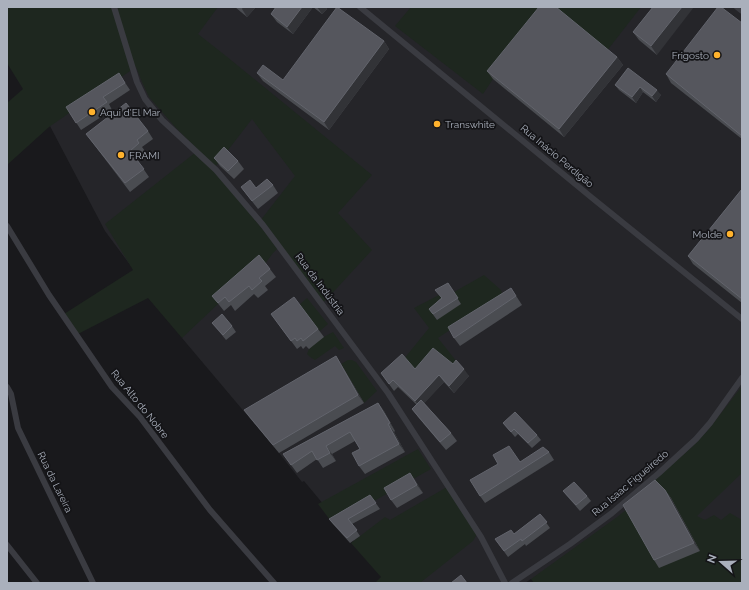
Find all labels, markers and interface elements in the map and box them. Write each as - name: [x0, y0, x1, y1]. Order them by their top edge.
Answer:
- place label: Frigosto: [672, 50, 709, 61]
- marker: Frigosto: [712, 50, 722, 60]
- marker: Aqui d'El Mar: [87, 107, 97, 117]
- place label: Aqui d'El Mar: [100, 107, 161, 118]
- marker: Transwhite: [432, 119, 442, 129]
- place label: Transwhite: [445, 119, 495, 130]
- street label: Rua Inácio Perdigão: [518, 122, 596, 190]
- marker: FRAMI: [116, 150, 126, 160]
- place label: FRAMI: [129, 150, 159, 161]
- place label: Molde: [693, 229, 722, 240]
- marker: Molde: [725, 229, 735, 239]
- street label: Rua da Indústria: [293, 251, 347, 317]
- street label: Rua Alto do Nobre: [109, 367, 171, 441]
- street label: Rua Isaac Figueiredo: [590, 448, 670, 518]
- street label: Rua da Lareira: [36, 450, 74, 514]
- north arrow: [701, 542, 741, 582]
- text: N: [705, 553, 720, 565]

